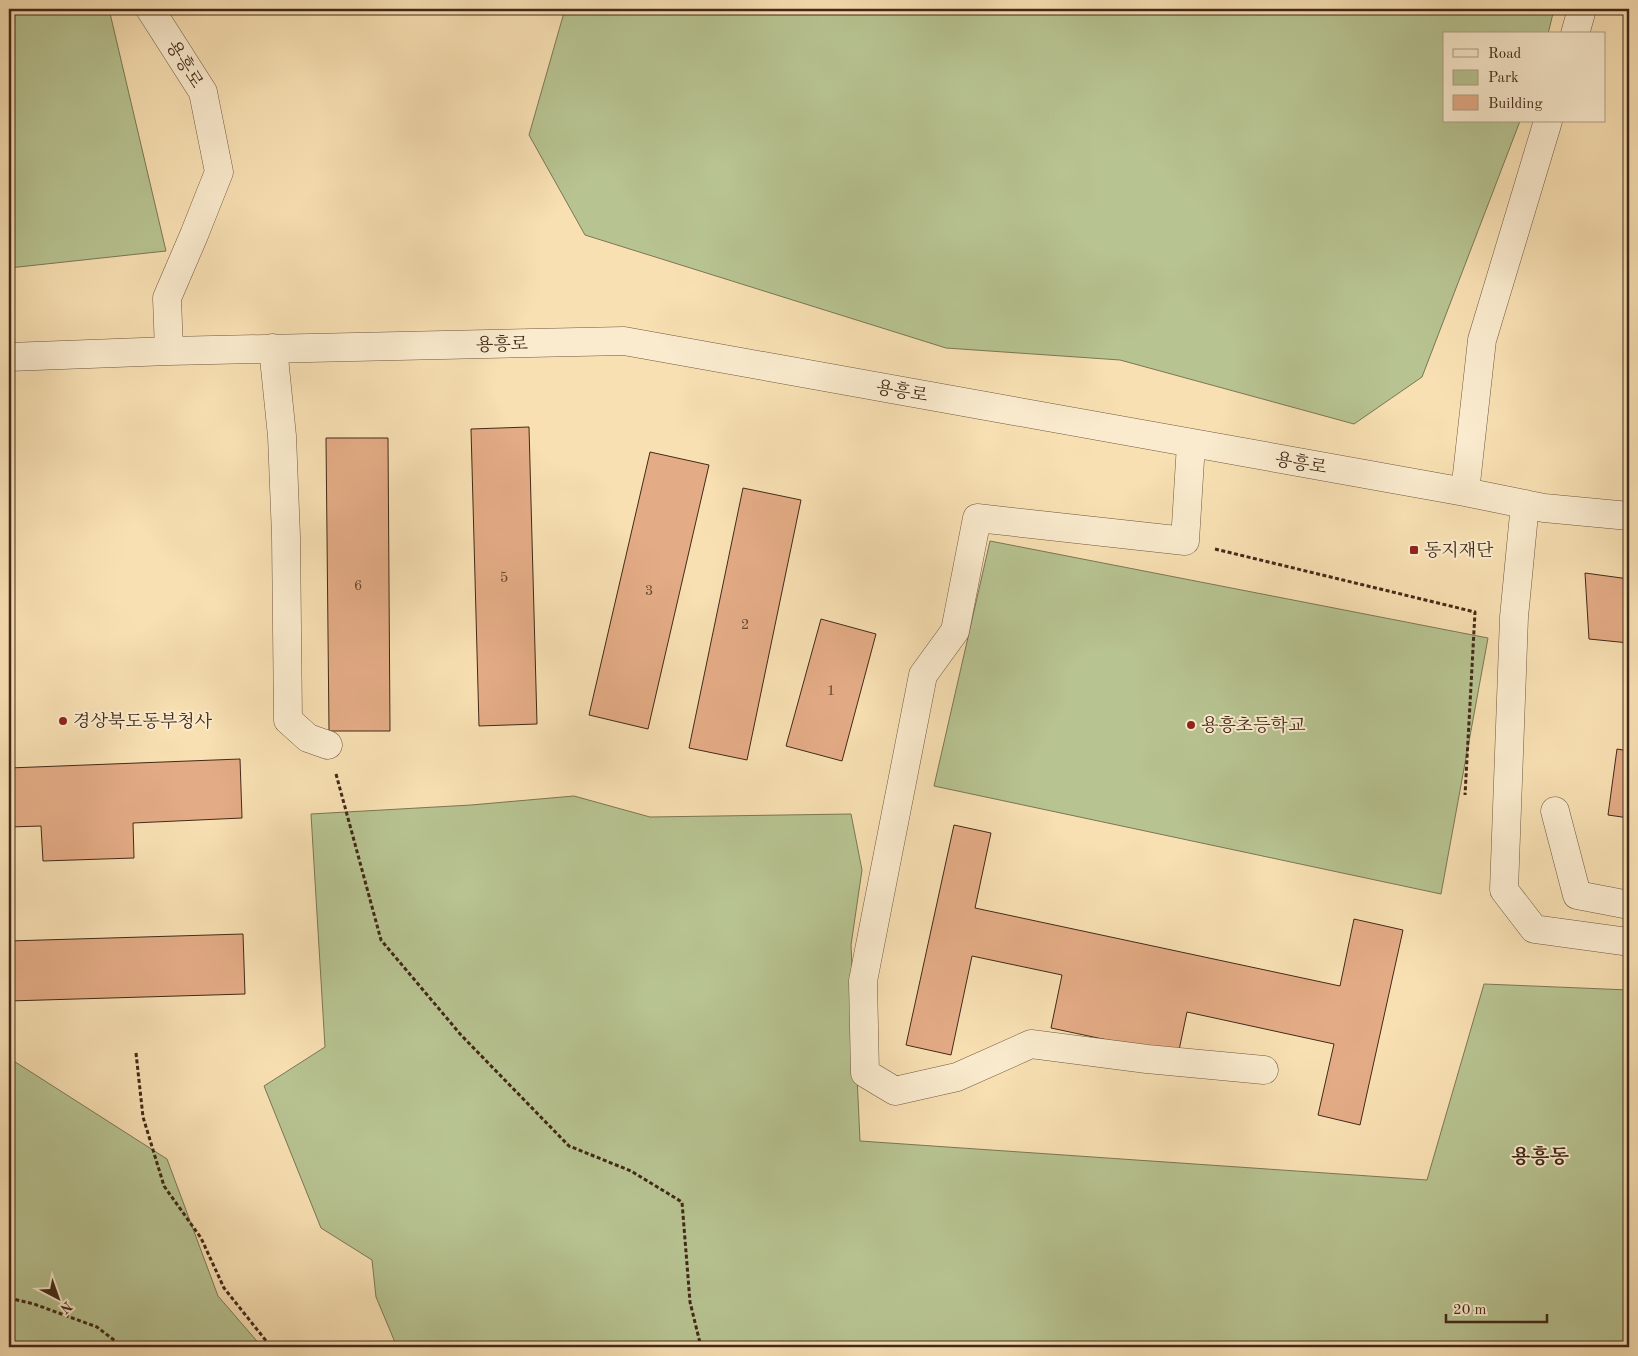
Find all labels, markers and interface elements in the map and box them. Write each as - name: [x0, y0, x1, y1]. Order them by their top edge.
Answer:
- legend: [1443, 32, 1606, 122]
- street label: 용흥로: [163, 37, 207, 91]
- text: Road: [1488, 47, 1522, 62]
- text: Park: [1488, 71, 1519, 86]
- text: Building: [1488, 97, 1543, 112]
- street label: 용흥로: [476, 334, 528, 354]
- street label: 용흥로: [875, 377, 929, 405]
- street label: 용흥로: [1274, 449, 1328, 477]
- place label: 동지재단: [1424, 541, 1494, 560]
- marker: 동지재단: [1408, 544, 1420, 556]
- house number: 5: [500, 571, 508, 586]
- house number: 6: [354, 579, 362, 594]
- house number: 3: [645, 584, 653, 599]
- house number: 2: [741, 618, 749, 633]
- house number: 1: [827, 684, 835, 699]
- place label: 경상북도동부청사: [73, 711, 213, 731]
- marker: 경상북도동부청사: [57, 715, 69, 727]
- place label: 용흥초등학교: [1201, 715, 1306, 735]
- marker: 용흥초등학교: [1185, 719, 1197, 731]
- district label: 용흥동: [1511, 1145, 1570, 1168]
- north arrow: [32, 1274, 82, 1324]
- scale bar: [1446, 1291, 1547, 1323]
- text: N: [57, 1298, 75, 1316]
- text: 20 m: [1453, 1303, 1487, 1318]

